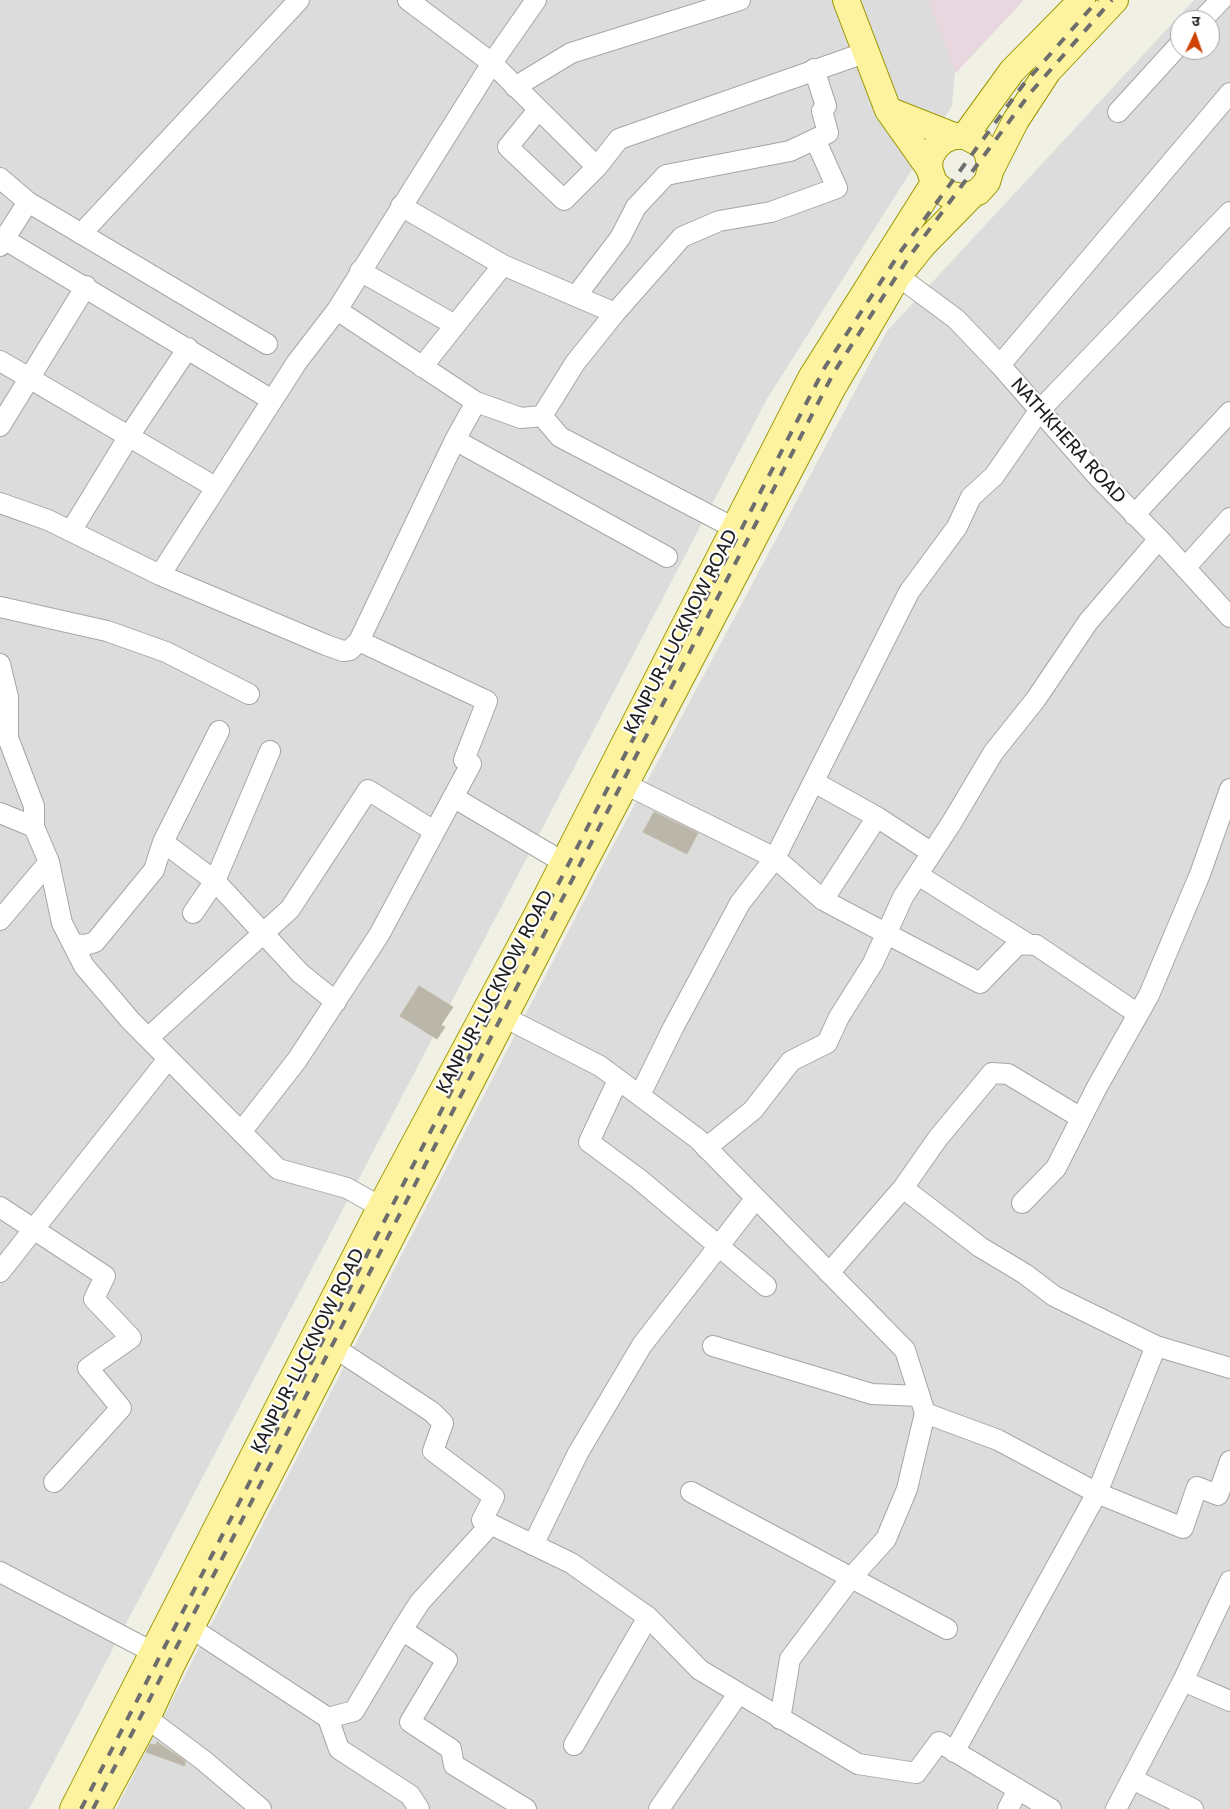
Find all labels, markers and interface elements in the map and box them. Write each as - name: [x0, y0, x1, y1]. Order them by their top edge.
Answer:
- north arrow: [1170, 10, 1220, 60]
- text: उ: [1191, 12, 1200, 30]
- street label: NATHKHERA ROAD: [1006, 374, 1130, 508]
- street label: KANPUR-LUCKNOW ROAD: [619, 526, 743, 738]
- street label: KANPUR-LUCKNOW ROAD: [432, 886, 558, 1098]
- street label: KANPUR-LUCKNOW ROAD: [246, 1245, 370, 1457]

